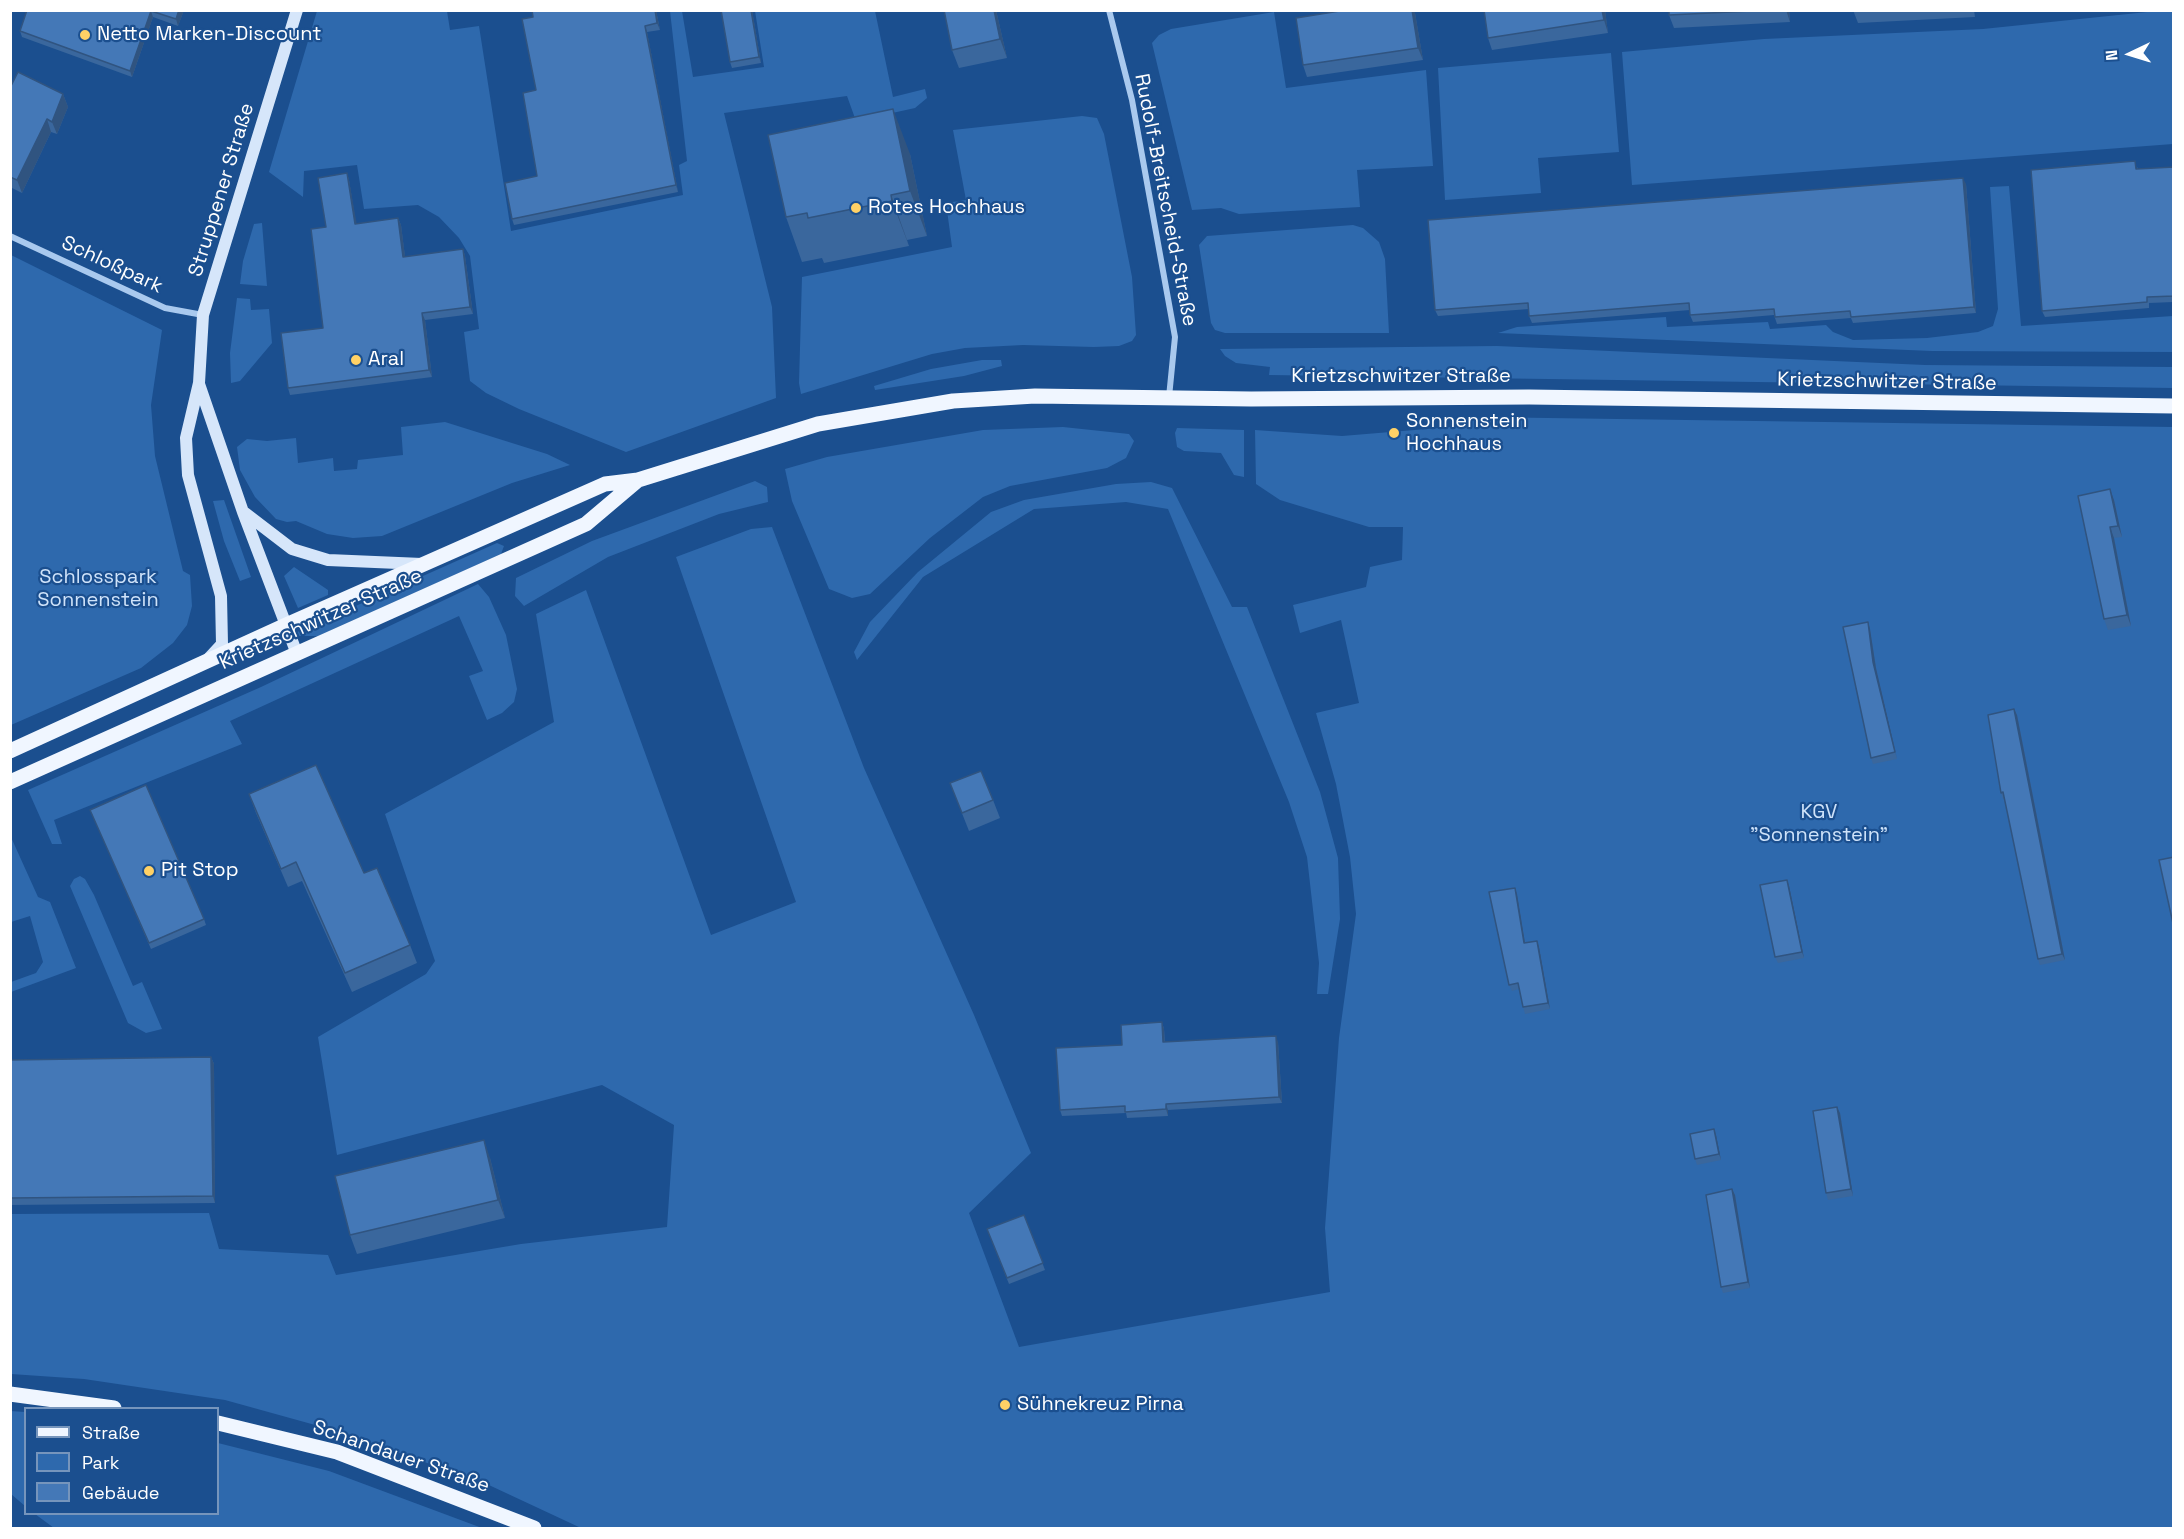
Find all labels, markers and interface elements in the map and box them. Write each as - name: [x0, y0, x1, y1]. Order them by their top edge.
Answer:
- place label: Netto Marken-Discount: [97, 23, 321, 47]
- north arrow: [2100, 24, 2160, 84]
- marker: Netto Marken-Discount: [78, 28, 92, 42]
- text: N: [2101, 49, 2122, 61]
- street label: Rudolf-Breitscheid-Straße: [1129, 72, 1201, 328]
- street label: Struppener Straße: [184, 100, 260, 280]
- place label: Rotes Hochhaus: [868, 196, 1025, 220]
- marker: Rotes Hochhaus: [849, 201, 863, 215]
- street label: Schloßpark: [58, 231, 166, 299]
- place label: Aral: [368, 348, 404, 372]
- marker: Aral: [349, 353, 363, 367]
- street label: Krietzschwitzer Straße: [1291, 365, 1511, 389]
- street label: Krietzschwitzer Straße: [1777, 368, 1997, 396]
- place label: Sonnenstein Hochhaus: [1406, 410, 1527, 457]
- marker: Sonnenstein Hochhaus: [1387, 426, 1401, 440]
- street label: Krietzschwitzer Straße: [216, 564, 426, 676]
- park label: Schlosspark Sonnenstein: [37, 566, 159, 613]
- park label: KGV "Sonnenstein": [1750, 801, 1888, 848]
- place label: Pit Stop: [161, 859, 239, 883]
- marker: Pit Stop: [142, 864, 156, 878]
- place label: Sühnekreuz Pirna: [1017, 1393, 1184, 1417]
- marker: Sühnekreuz Pirna: [998, 1398, 1012, 1412]
- legend: [24, 1407, 219, 1515]
- street label: Schandauer Straße: [309, 1415, 493, 1499]
- text: Straße: [82, 1421, 140, 1444]
- text: Park: [82, 1451, 119, 1474]
- text: Gebäude: [82, 1481, 160, 1504]

